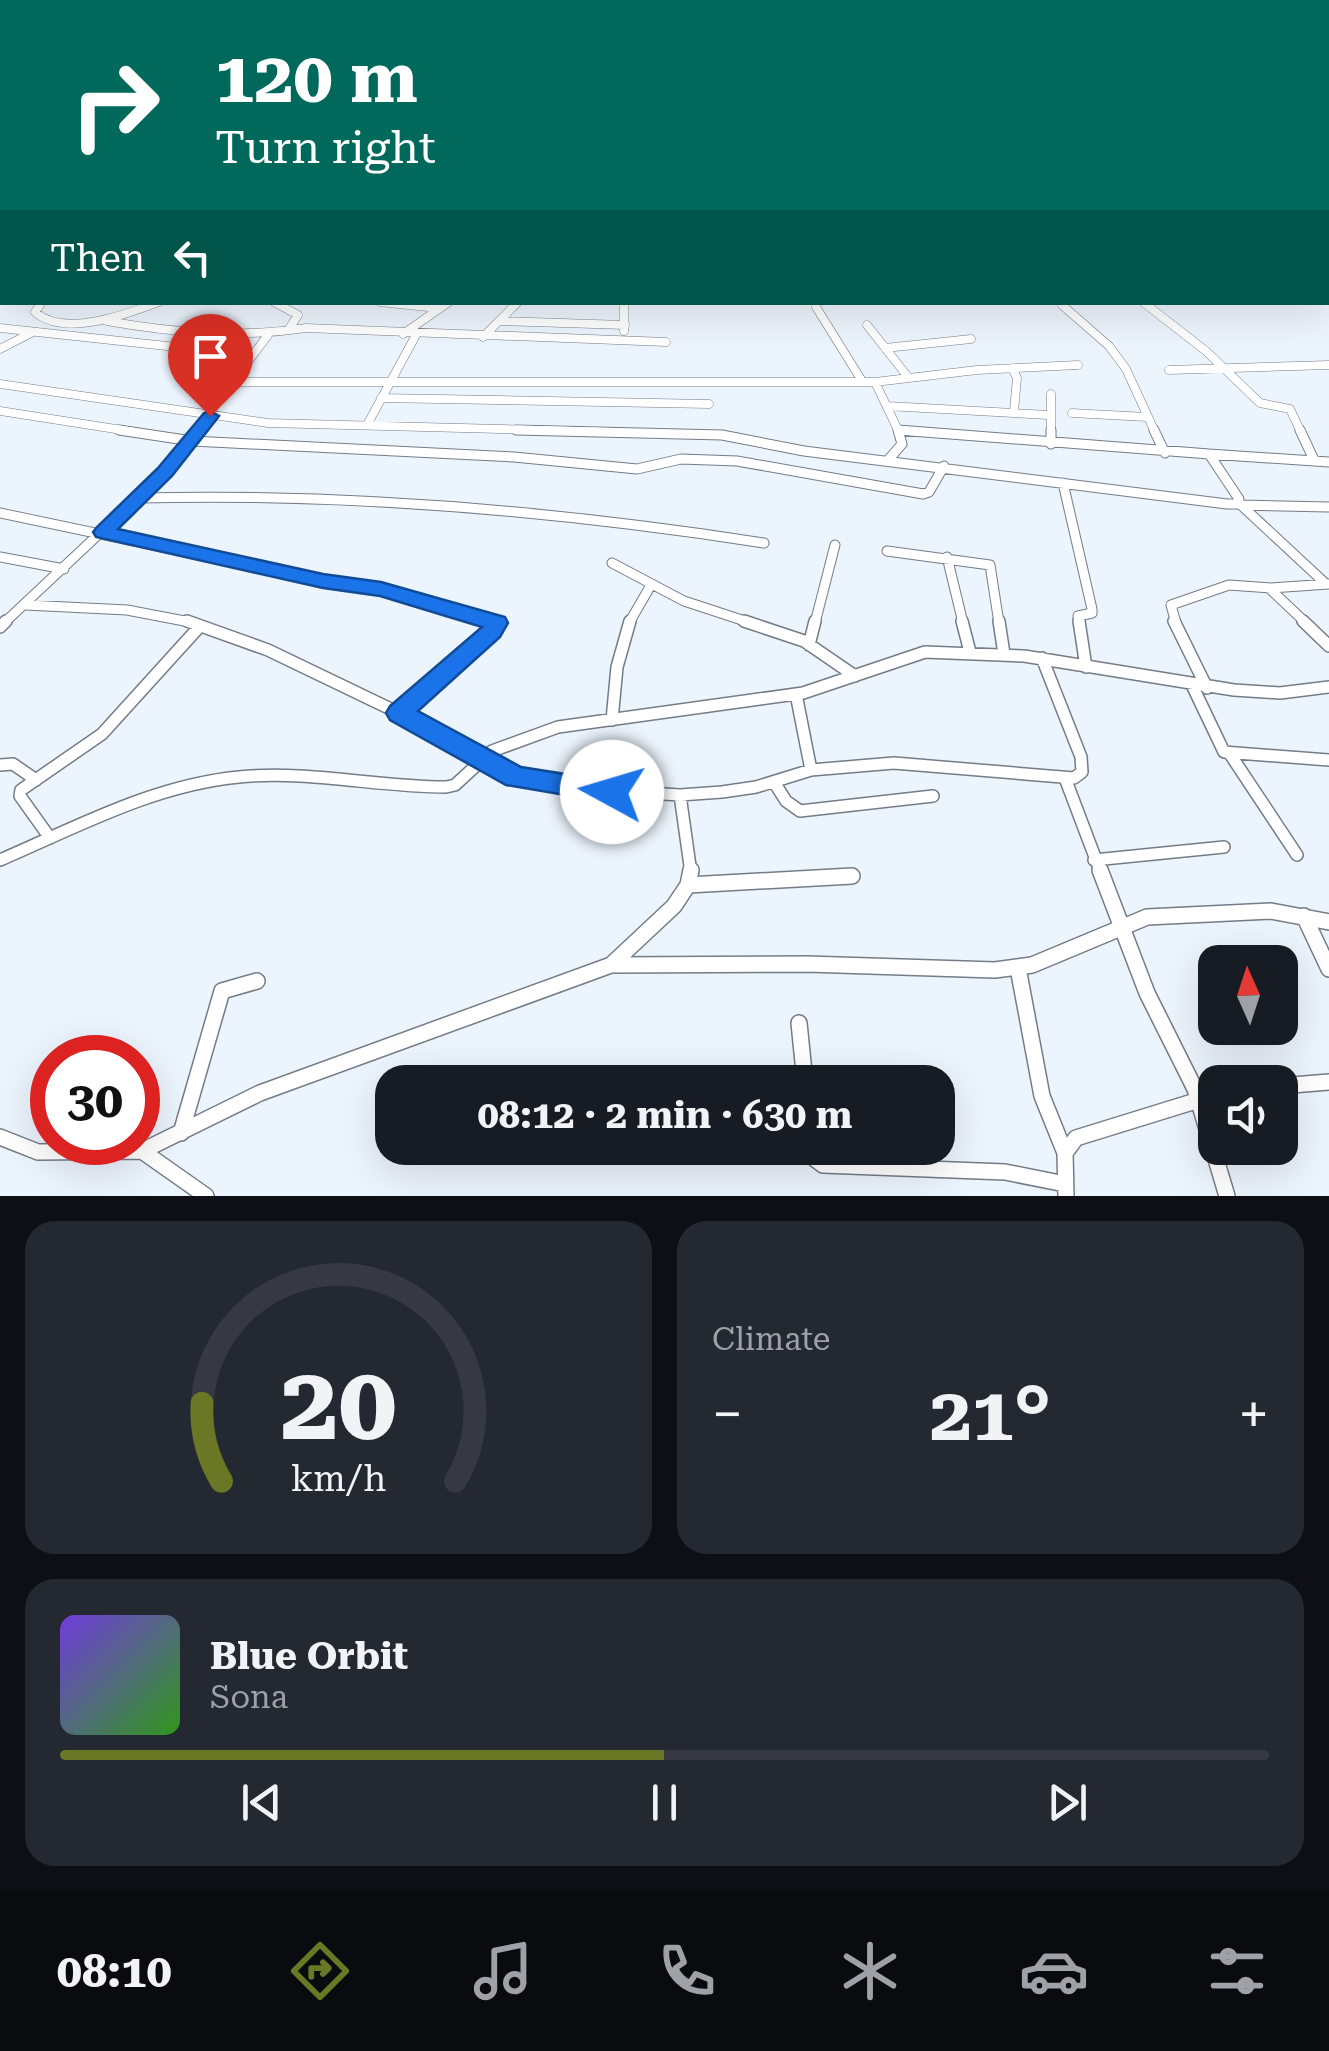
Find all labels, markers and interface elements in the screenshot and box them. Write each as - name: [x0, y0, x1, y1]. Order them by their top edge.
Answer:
- text: 120 m: [215, 37, 418, 119]
- icon: right: [50, 40, 180, 170]
- text: Turn right: [215, 121, 436, 174]
- icon: left: [165, 230, 220, 285]
- text: Then: [50, 236, 145, 280]
- pin: [168, 314, 253, 417]
- icon: arrive: [183, 329, 238, 384]
- position arrow: [560, 740, 664, 844]
- north arrow: [1198, 945, 1298, 1045]
- map controls: [1198, 945, 1298, 1165]
- speed limit sign: 30: [30, 1035, 160, 1165]
- button: sound: [1198, 1065, 1298, 1165]
- text: 08:12 · 2 min · 630 m: [478, 1093, 852, 1137]
- text: Climate: [712, 1320, 830, 1358]
- text: 20: [280, 1343, 397, 1464]
- text: 21°: [930, 1370, 1051, 1458]
- text: −: [712, 1382, 743, 1446]
- text: +: [1238, 1382, 1269, 1446]
- text: km/h: [291, 1458, 386, 1500]
- text: Blue Orbit: [210, 1634, 408, 1678]
- text: Sona: [210, 1678, 288, 1716]
- icon: previous: [234, 1775, 289, 1830]
- icon: pause: [637, 1775, 692, 1830]
- icon: next: [1040, 1775, 1095, 1830]
- icon: directions: [285, 1936, 355, 2006]
- icon: music: [468, 1936, 538, 2006]
- icon: phone: [652, 1936, 722, 2006]
- icon: climate: [835, 1936, 905, 2006]
- icon: car: [1019, 1936, 1089, 2006]
- icon: filters: [1202, 1936, 1272, 2006]
- text: 08:10: [57, 1945, 172, 1998]

